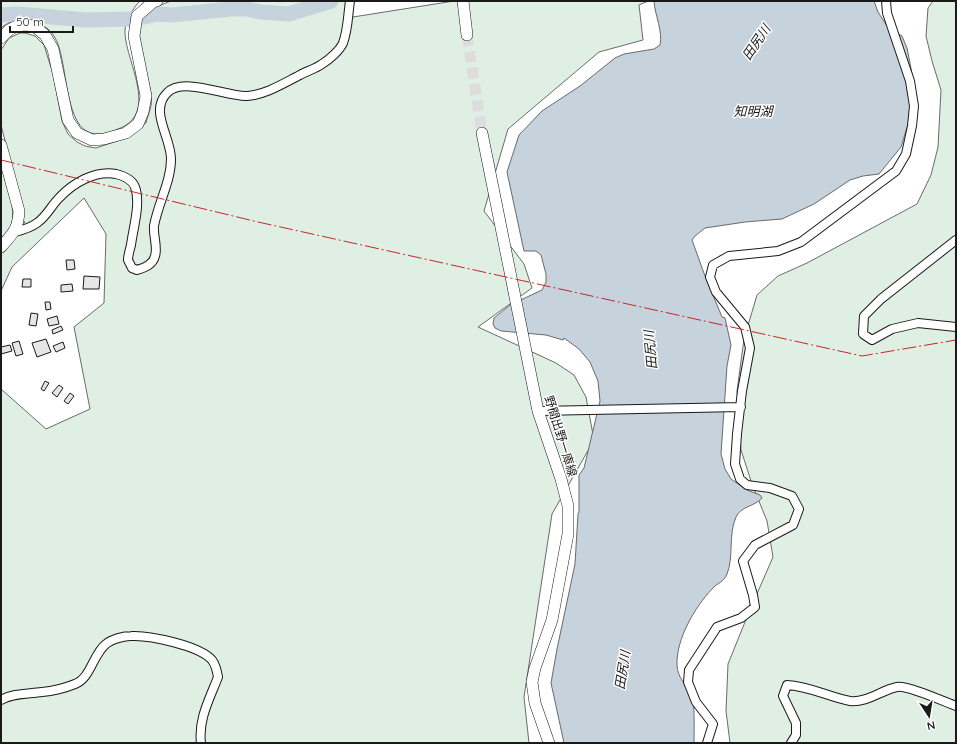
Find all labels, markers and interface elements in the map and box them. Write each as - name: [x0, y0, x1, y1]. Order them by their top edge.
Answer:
- scale bar: [10, 8, 73, 34]
- text: 50 m: [16, 14, 44, 29]
- water label: 田尻川: [738, 20, 775, 63]
- water label: 知明湖: [733, 103, 774, 119]
- water label: 田尻川: [640, 328, 660, 370]
- street label: 野間出野一庫線: [542, 394, 580, 478]
- water label: 田尻川: [611, 648, 633, 691]
- north arrow: [909, 696, 949, 736]
- text: N: [926, 718, 936, 733]

